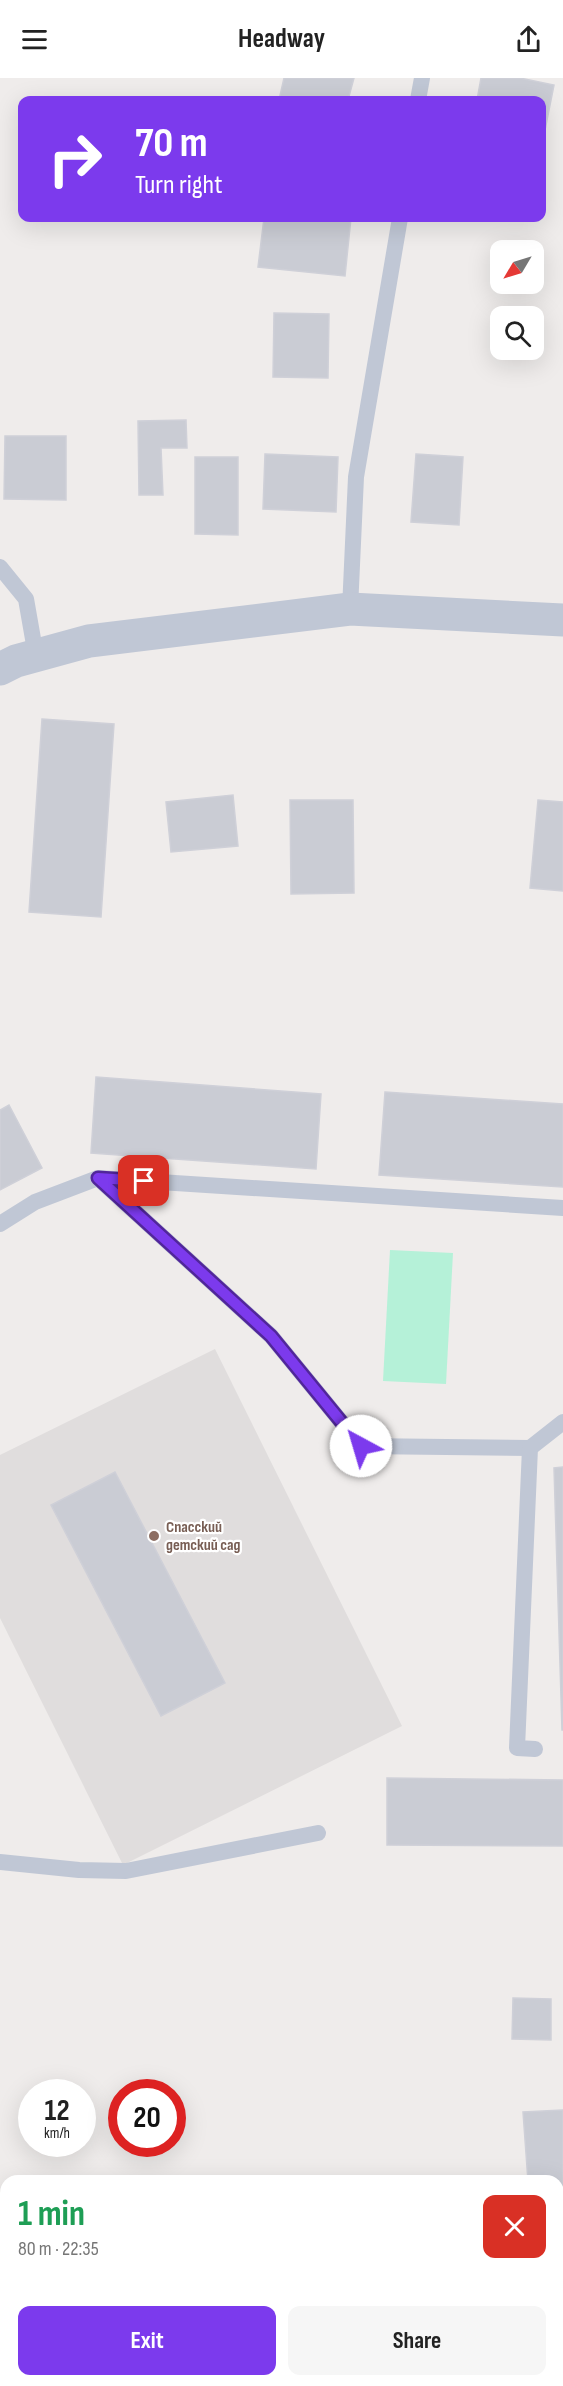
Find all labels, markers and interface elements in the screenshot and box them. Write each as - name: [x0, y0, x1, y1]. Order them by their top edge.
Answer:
- icon: menu: [18, 23, 51, 56]
- text: Headway: [238, 23, 325, 55]
- icon: share: [512, 23, 545, 56]
- text: 70 m: [135, 118, 208, 169]
- icon: right: [36, 120, 114, 198]
- text: Turn right: [135, 169, 222, 201]
- north arrow: [490, 240, 544, 294]
- map controls: [490, 240, 544, 360]
- button: search: [490, 306, 544, 360]
- pin: [118, 1155, 169, 1206]
- icon: arrive: [127, 1164, 160, 1197]
- position arrow: [329, 1414, 393, 1478]
- place label: Спасский детский сад: [166, 1518, 240, 1555]
- marker: Спасский детский сад: [147, 1529, 161, 1543]
- speed limit sign: 20: [108, 2079, 186, 2157]
- text: 12: [44, 2093, 70, 2129]
- text: km/h: [44, 2124, 70, 2143]
- text: 1 min: [18, 2193, 85, 2236]
- button: close: [483, 2195, 546, 2258]
- text: 80 m · 22:35: [18, 2237, 99, 2261]
- button: Exit: [18, 2306, 276, 2375]
- button: Share: [288, 2306, 546, 2375]

